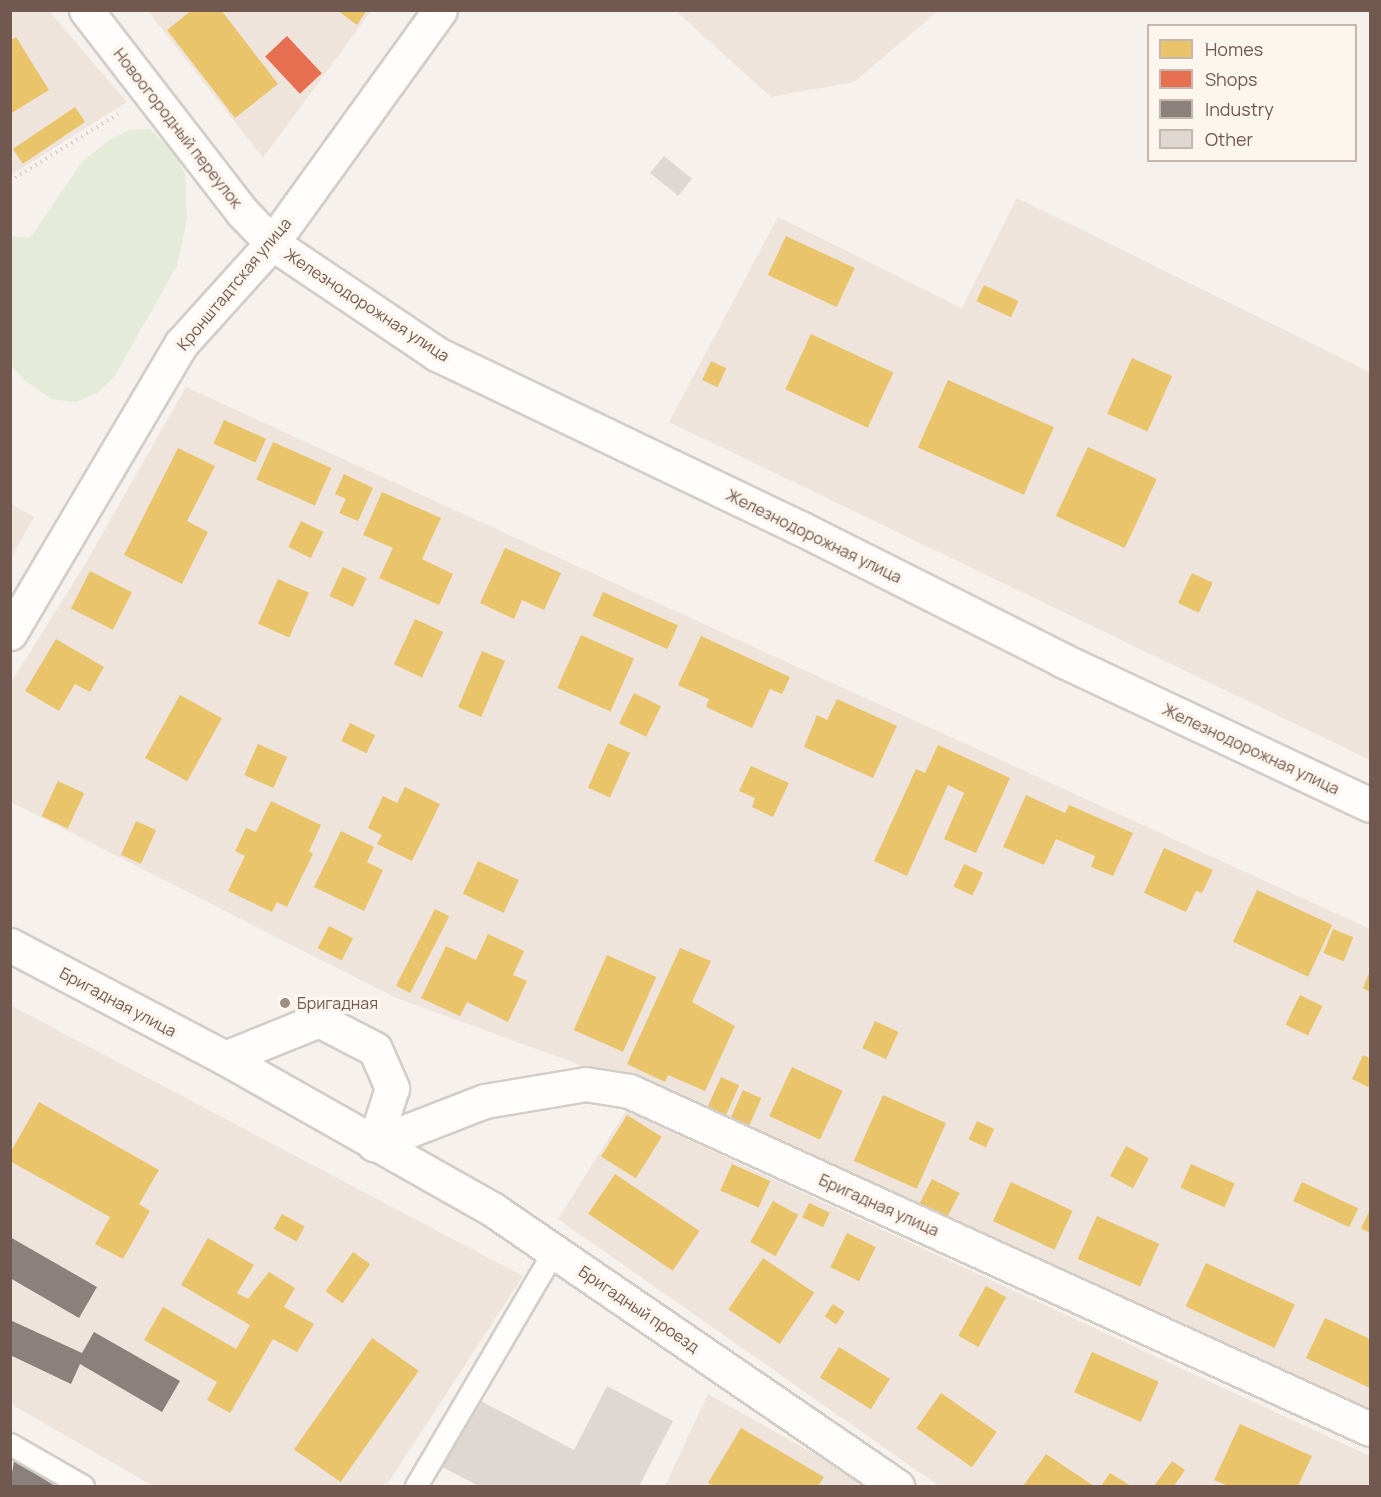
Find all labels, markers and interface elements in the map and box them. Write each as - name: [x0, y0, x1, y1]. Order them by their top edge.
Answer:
- legend: [1147, 24, 1357, 162]
- text: Homes: [1205, 37, 1263, 61]
- street label: Новоогородный переулок: [110, 44, 246, 212]
- text: Shops: [1205, 67, 1257, 91]
- text: Industry: [1205, 97, 1274, 121]
- text: Other: [1205, 127, 1253, 151]
- street label: Кронштадтская улица: [173, 214, 295, 354]
- street label: Железнодорожная улица: [281, 244, 453, 366]
- street label: Железнодорожная улица: [723, 485, 905, 587]
- street label: Железнодорожная улица: [1160, 700, 1342, 798]
- street label: Бригадная улица: [56, 963, 180, 1041]
- place label: Бригадная: [297, 993, 378, 1013]
- marker: Бригадная: [278, 996, 292, 1010]
- street label: Бригадная улица: [816, 1170, 942, 1240]
- street label: Бригадный проезд: [575, 1262, 703, 1356]

